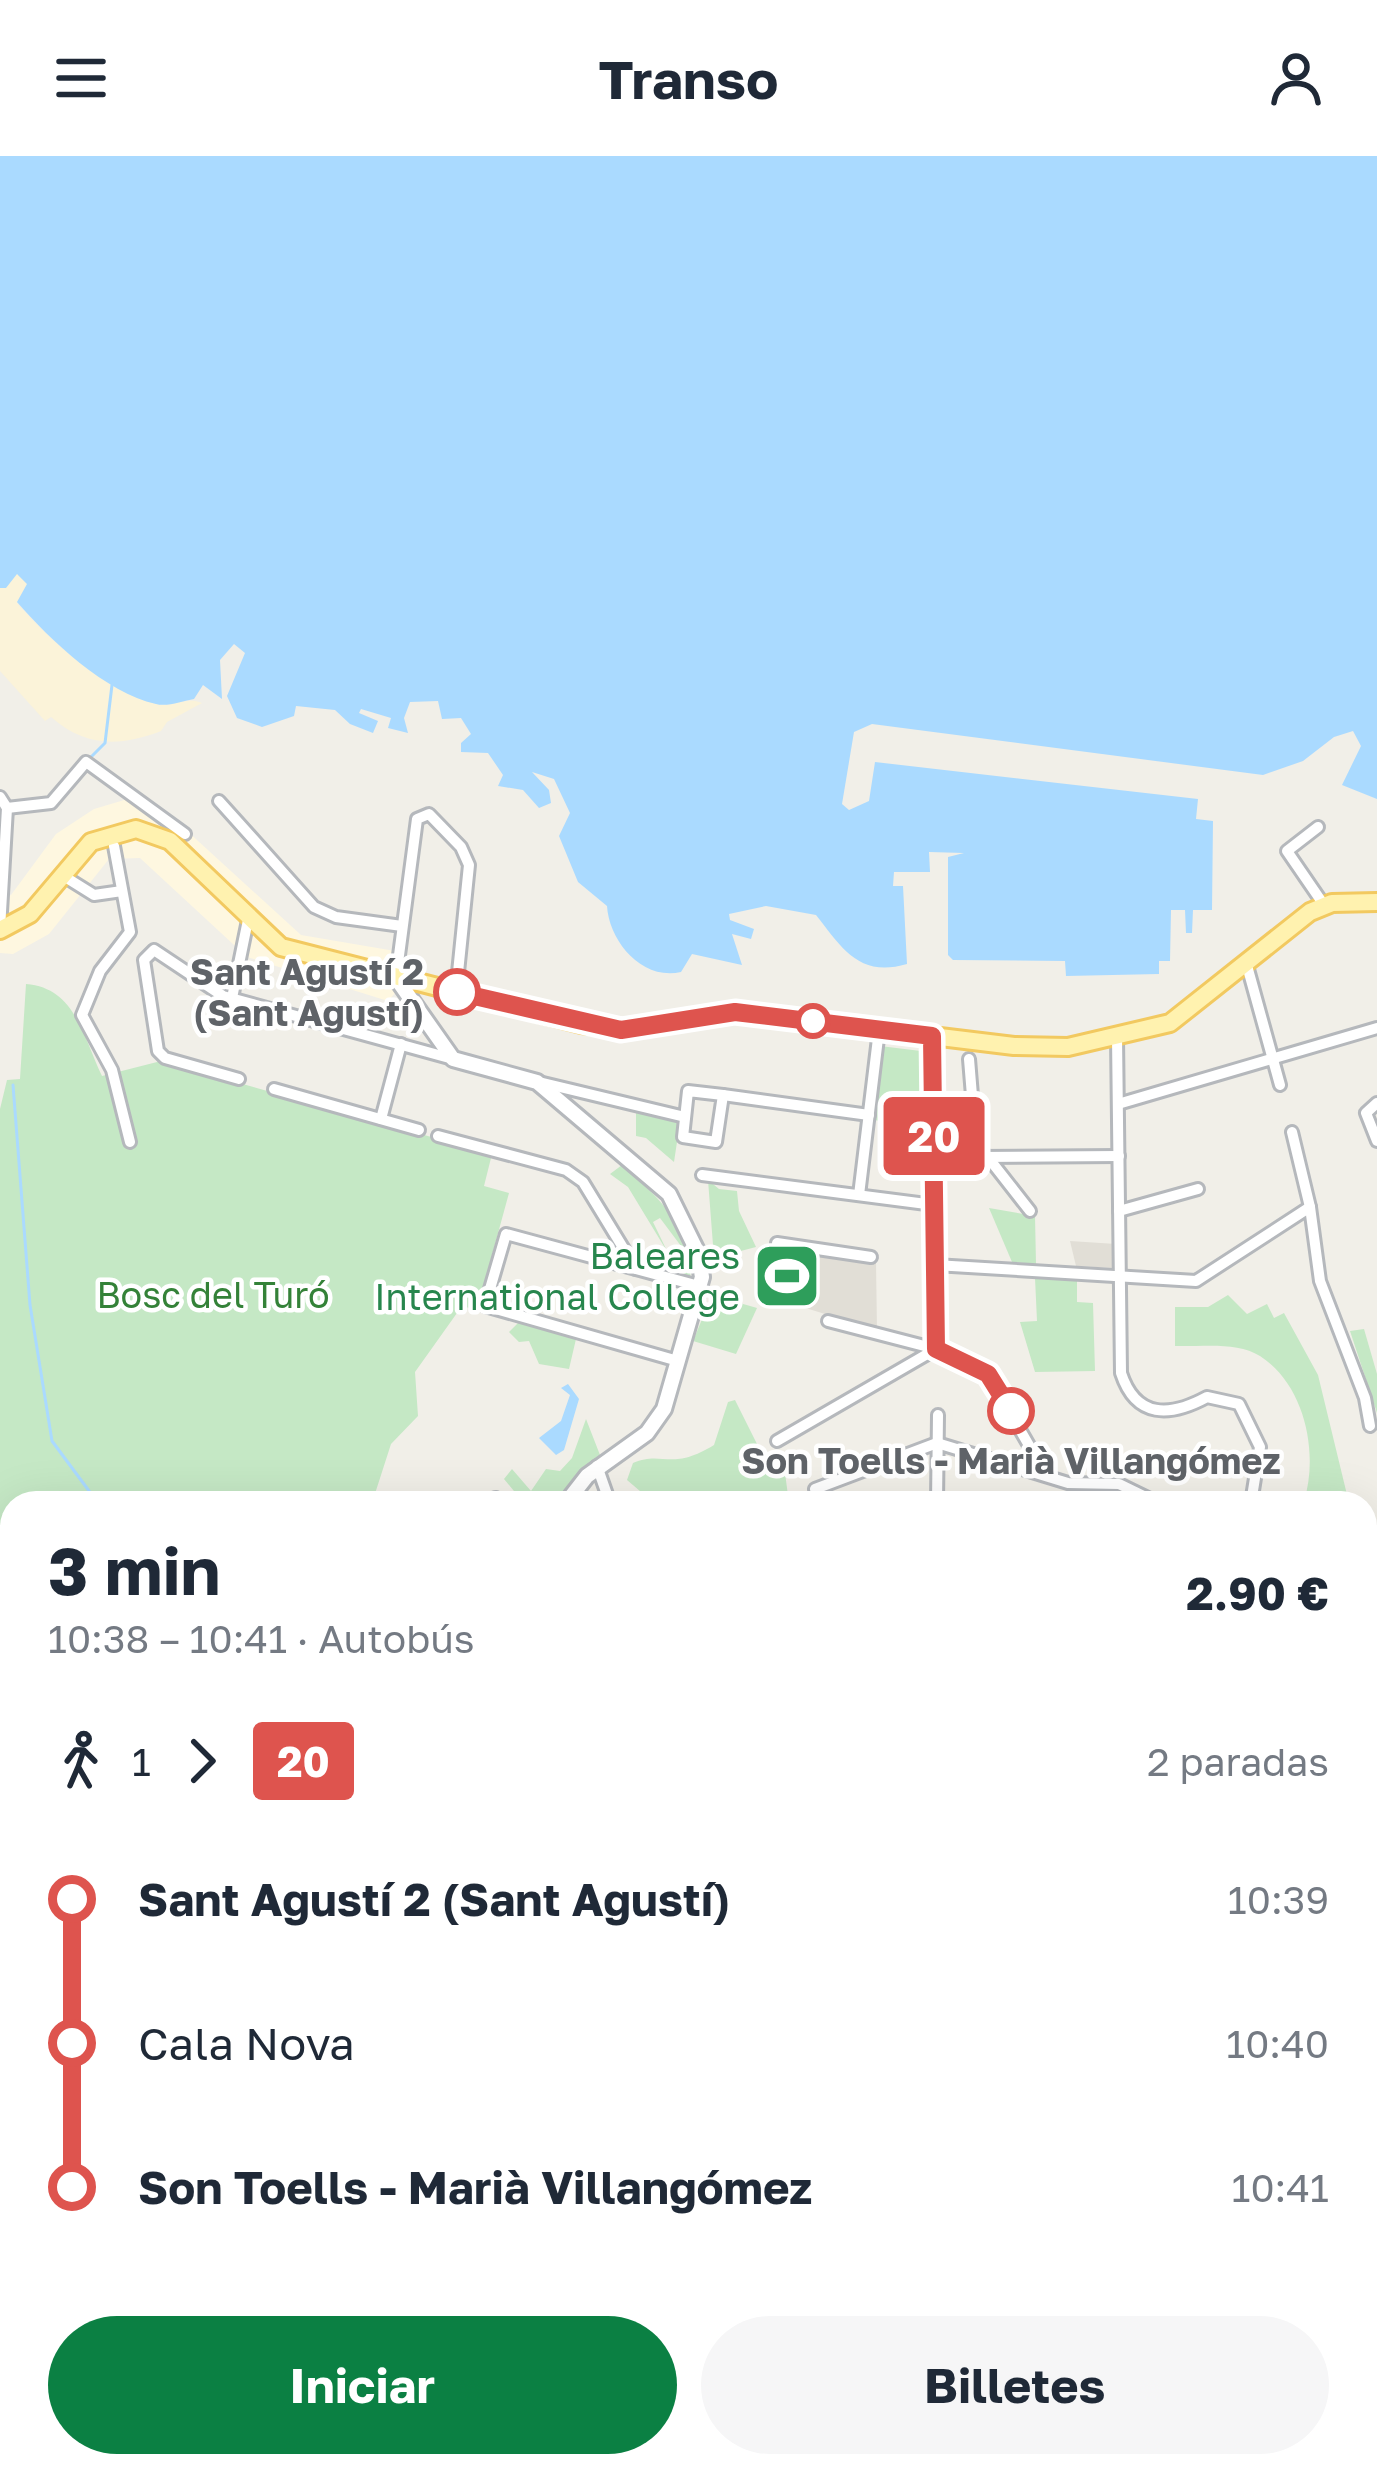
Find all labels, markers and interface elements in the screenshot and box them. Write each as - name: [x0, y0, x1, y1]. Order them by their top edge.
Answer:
- icon: menu: [48, 45, 114, 111]
- icon: person: [1263, 45, 1329, 111]
- text: Transo: [599, 46, 778, 111]
- place label: Sant Agustí 2 (Sant Agustí): [190, 950, 424, 1034]
- marker: Sant Agustí 2 (Sant Agustí): [435, 970, 479, 1014]
- unlabelled marker: [797, 1005, 829, 1037]
- line badge: 20: [880, 1097, 988, 1175]
- text: 20: [908, 1111, 960, 1161]
- place label: Baleares International College: [374, 1234, 740, 1318]
- sports icon: Baleares International College: [752, 1241, 822, 1311]
- park label: Bosc del Turó: [96, 1273, 330, 1316]
- marker: Son Toells - Marià Villangómez: [989, 1389, 1033, 1433]
- place label: Son Toells - Marià Villangómez: [741, 1439, 1281, 1482]
- text: 3 min: [48, 1530, 221, 1610]
- text: 2.90 €: [1186, 1566, 1329, 1620]
- text: 10:38 – 10:41 · Autobús: [48, 1615, 474, 1662]
- icon: walk: [48, 1728, 114, 1794]
- icon: forward: [169, 1728, 235, 1794]
- text: 20: [277, 1736, 330, 1786]
- text: 1: [132, 1738, 151, 1785]
- text: 2 paradas: [1147, 1738, 1329, 1785]
- text: Sant Agustí 2 (Sant Agustí): [138, 1872, 730, 1926]
- text: 10:39: [1228, 1876, 1329, 1923]
- text: Cala Nova: [138, 2016, 355, 2070]
- text: 10:40: [1226, 2020, 1329, 2067]
- text: Son Toells - Marià Villangómez: [138, 2160, 812, 2214]
- text: 10:41: [1231, 2164, 1329, 2211]
- button: Iniciar: [48, 2316, 677, 2454]
- button: Billetes: [701, 2316, 1329, 2454]

